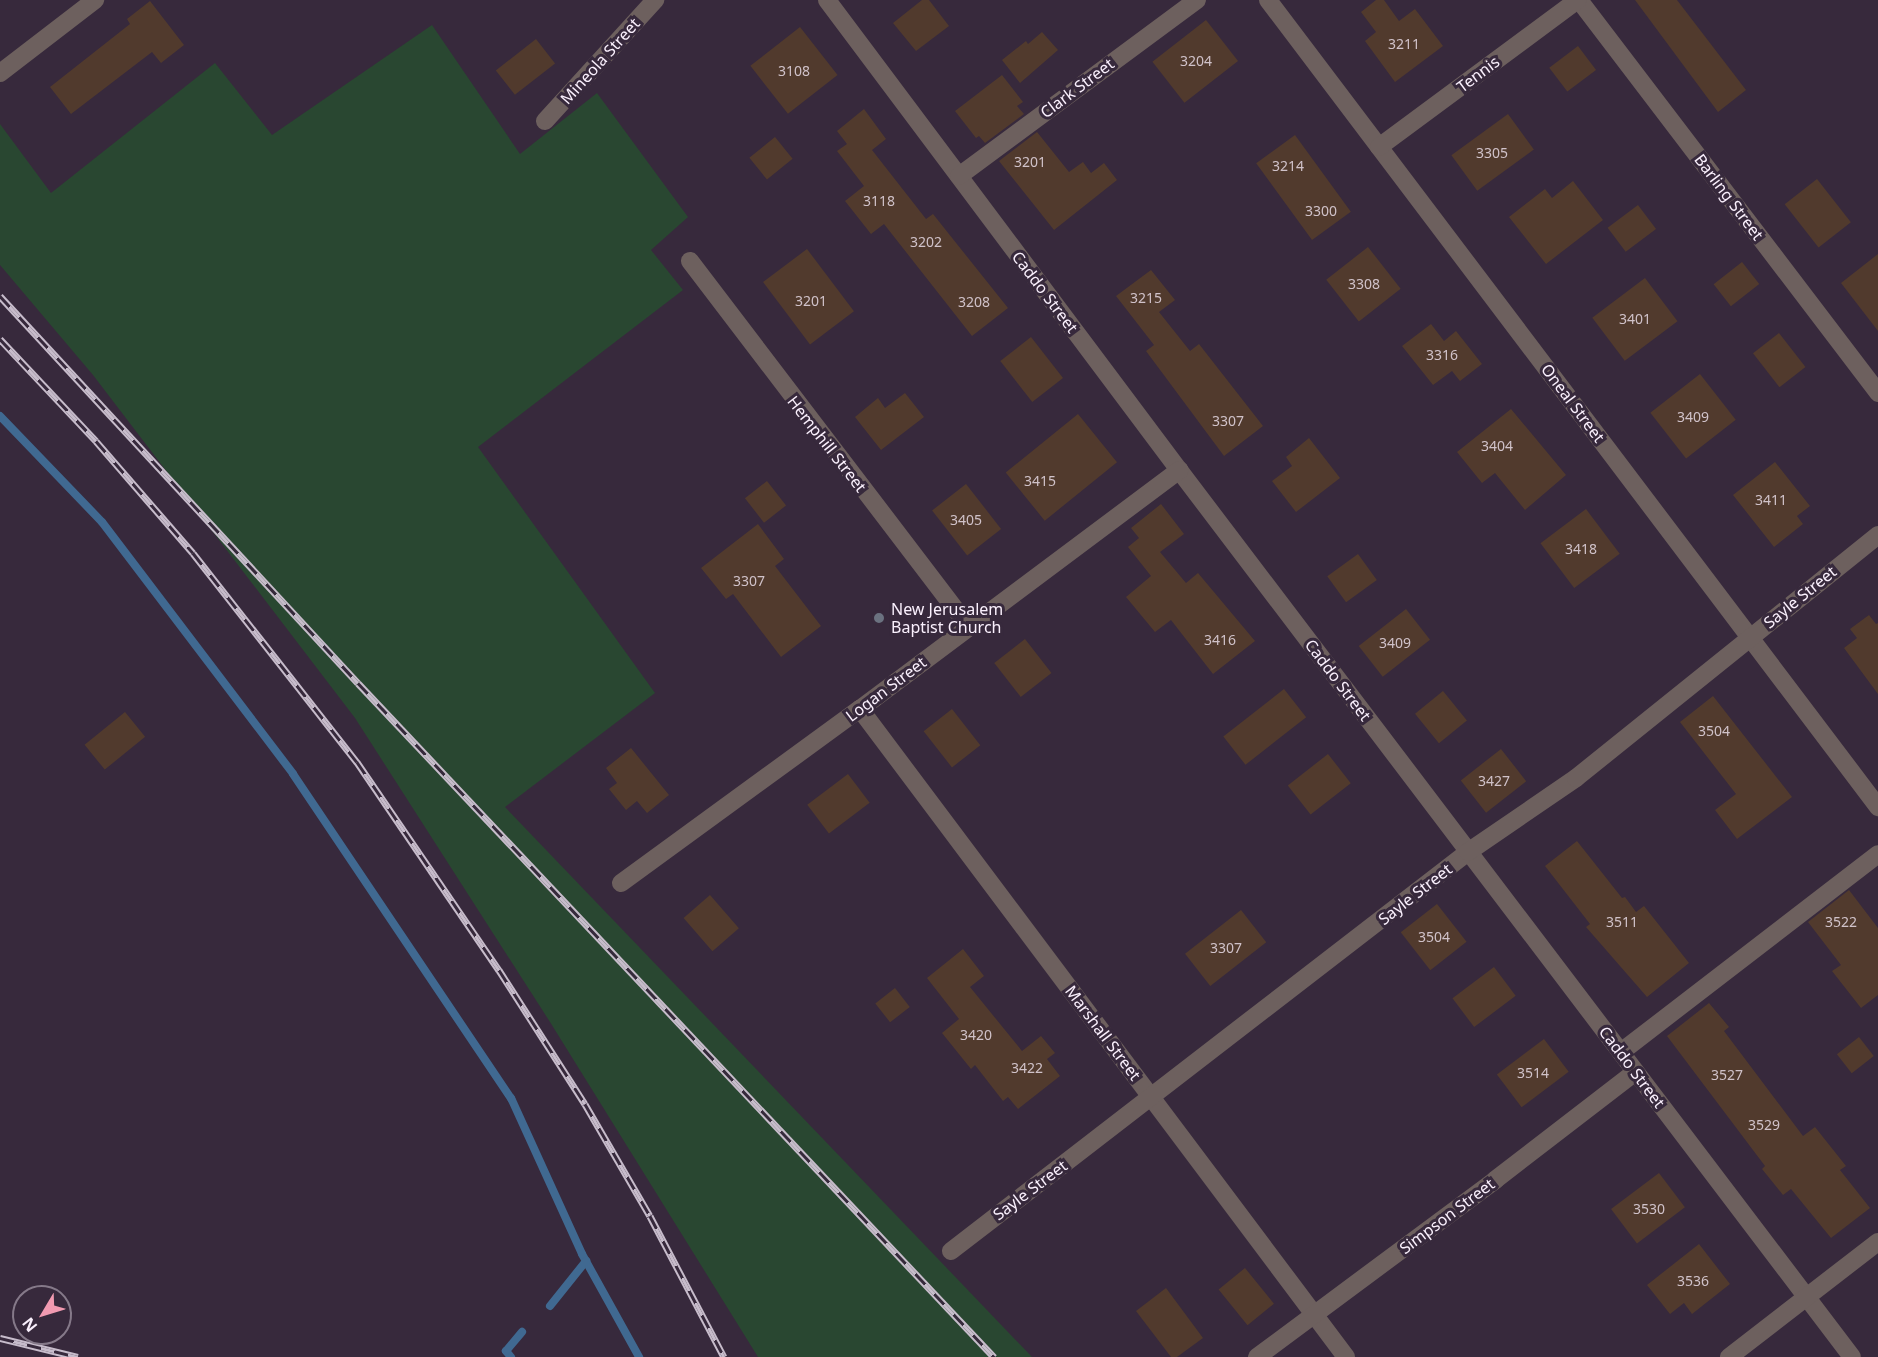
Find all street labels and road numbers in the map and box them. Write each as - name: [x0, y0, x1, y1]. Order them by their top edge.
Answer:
- street label: Mineola Street: [556, 14, 644, 108]
- street label: Tennis: [1453, 52, 1503, 96]
- street label: Clark Street: [1036, 54, 1118, 122]
- street label: Barling Street: [1690, 150, 1768, 244]
- street label: Caddo Street: [1008, 247, 1082, 337]
- street label: Oneal Street: [1537, 360, 1609, 446]
- street label: Hemphill Street: [783, 392, 871, 496]
- street label: Sayle Street: [1760, 562, 1840, 632]
- street label: Caddo Street: [1301, 635, 1375, 725]
- street label: Logan Street: [842, 653, 930, 725]
- street label: Sayle Street: [1374, 859, 1456, 929]
- street label: Marshall Street: [1061, 982, 1145, 1084]
- street label: Caddo Street: [1595, 1022, 1669, 1112]
- street label: Sayle Street: [989, 1156, 1071, 1224]
- street label: Simpson Street: [1396, 1174, 1498, 1258]

